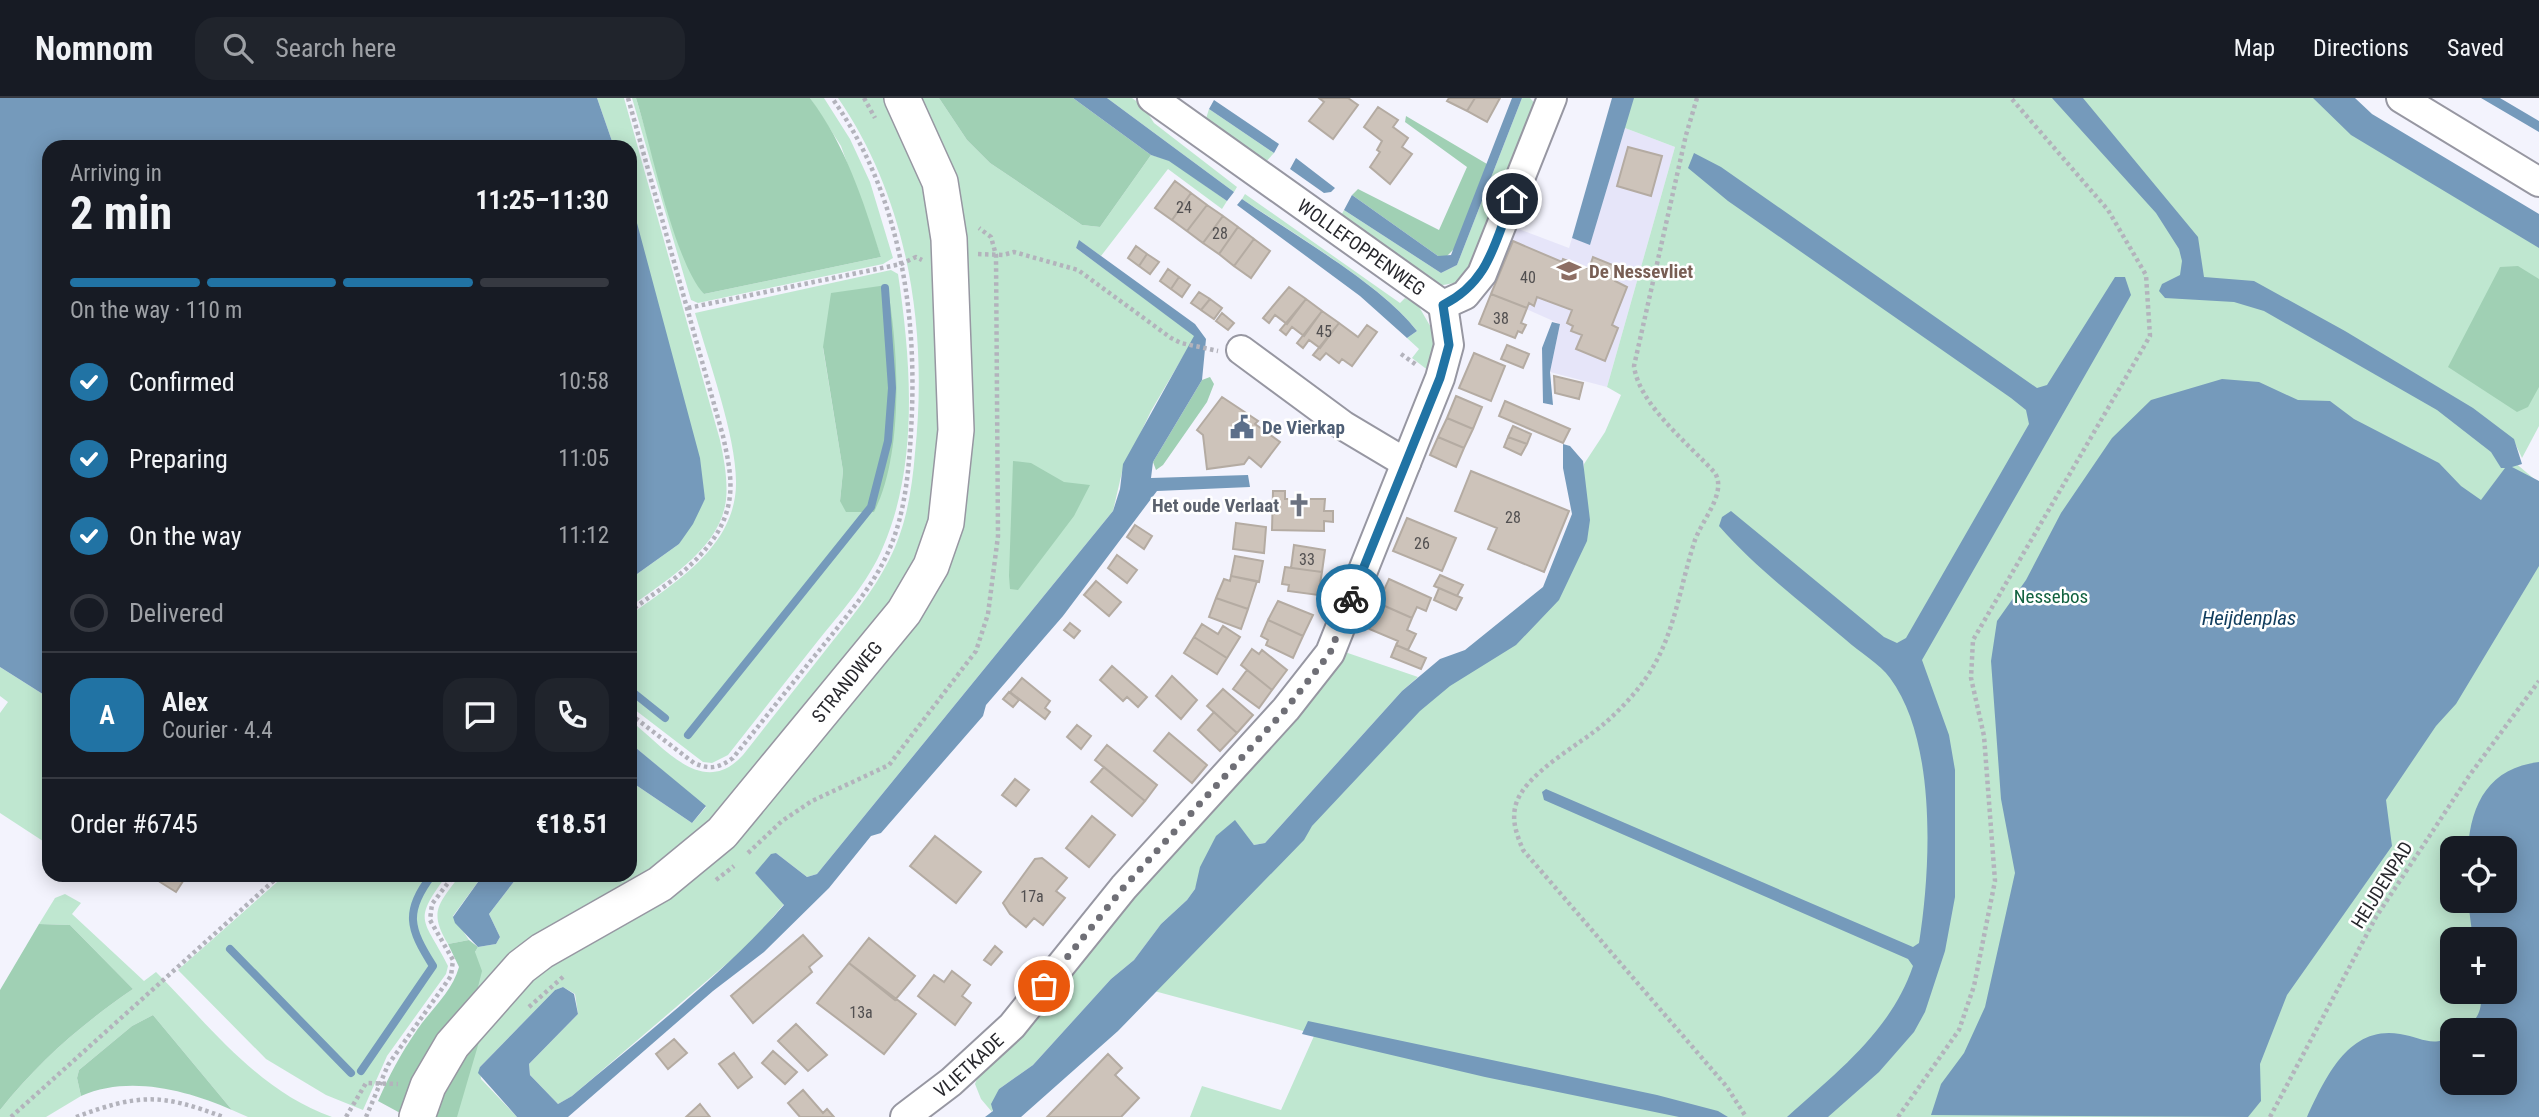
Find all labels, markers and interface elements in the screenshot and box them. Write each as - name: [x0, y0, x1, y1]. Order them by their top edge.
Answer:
- search box: [195, 17, 685, 80]
- text: Nomnom: [35, 29, 153, 68]
- icon: search: [219, 29, 257, 67]
- text: Search here: [275, 33, 396, 63]
- text: Map: [2234, 34, 2275, 62]
- text: Directions: [2313, 34, 2409, 62]
- text: Saved: [2447, 34, 2504, 62]
- text: Arriving in: [70, 160, 162, 187]
- pin: [1482, 169, 1542, 229]
- icon: home: [1493, 180, 1531, 218]
- text: 11:25–11:30: [475, 185, 609, 215]
- text: 2 min: [70, 186, 172, 240]
- street label: WOLLEFOPPENWEG: [1293, 194, 1430, 300]
- house number: 24: [1176, 198, 1192, 217]
- house number: 28: [1212, 224, 1228, 243]
- school or university icon: De Nessevliet: [1555, 257, 1583, 285]
- place label: De Nessevliet: [1589, 260, 1693, 283]
- house number: 40: [1520, 268, 1536, 287]
- text: On the way · 110 m: [70, 297, 242, 324]
- house number: 38: [1493, 309, 1509, 328]
- house number: 45: [1316, 322, 1332, 341]
- icon: check: [70, 363, 108, 401]
- text: Confirmed: [129, 367, 235, 397]
- text: 10:58: [558, 368, 609, 395]
- public building icon: De Vierkap: [1228, 413, 1256, 441]
- place label: De Vierkap: [1262, 416, 1345, 439]
- icon: check: [70, 440, 108, 478]
- text: Preparing: [129, 444, 228, 474]
- text: 11:05: [558, 445, 609, 472]
- church icon: Het oude Verlaat: [1285, 491, 1313, 519]
- place label: Het oude Verlaat: [1152, 494, 1279, 517]
- house number: 28: [1505, 508, 1521, 527]
- icon: check: [70, 517, 108, 555]
- text: On the way: [129, 521, 242, 551]
- text: 11:12: [558, 522, 609, 549]
- house number: 26: [1414, 534, 1430, 553]
- house number: 33: [1299, 550, 1315, 569]
- courier: [1316, 564, 1386, 634]
- icon: bike: [1332, 580, 1370, 618]
- park label: Nessebos: [2014, 585, 2088, 608]
- text: Delivered: [129, 598, 224, 628]
- water label: Heijdenplas: [2202, 606, 2296, 630]
- street label: STRANDWEG: [806, 636, 887, 727]
- button: chat: [443, 678, 517, 752]
- button: phone: [535, 678, 609, 752]
- text: Alex: [162, 687, 208, 717]
- text: A: [99, 700, 115, 730]
- text: Courier · 4.4: [162, 717, 273, 744]
- text: Order #6745: [70, 809, 198, 839]
- text: €18.51: [536, 809, 609, 839]
- map controls: [2440, 836, 2517, 1095]
- button: locate: [2440, 836, 2517, 913]
- street label: HEIJDENPAD: [2346, 837, 2418, 933]
- house number: 17a: [1020, 887, 1044, 906]
- button: +: [2440, 927, 2517, 1004]
- pin: [1014, 956, 1074, 1016]
- icon: bag: [1025, 967, 1063, 1005]
- house number: 13a: [849, 1003, 873, 1022]
- button: −: [2440, 1018, 2517, 1095]
- street label: VLIETKADE: [929, 1028, 1008, 1102]

